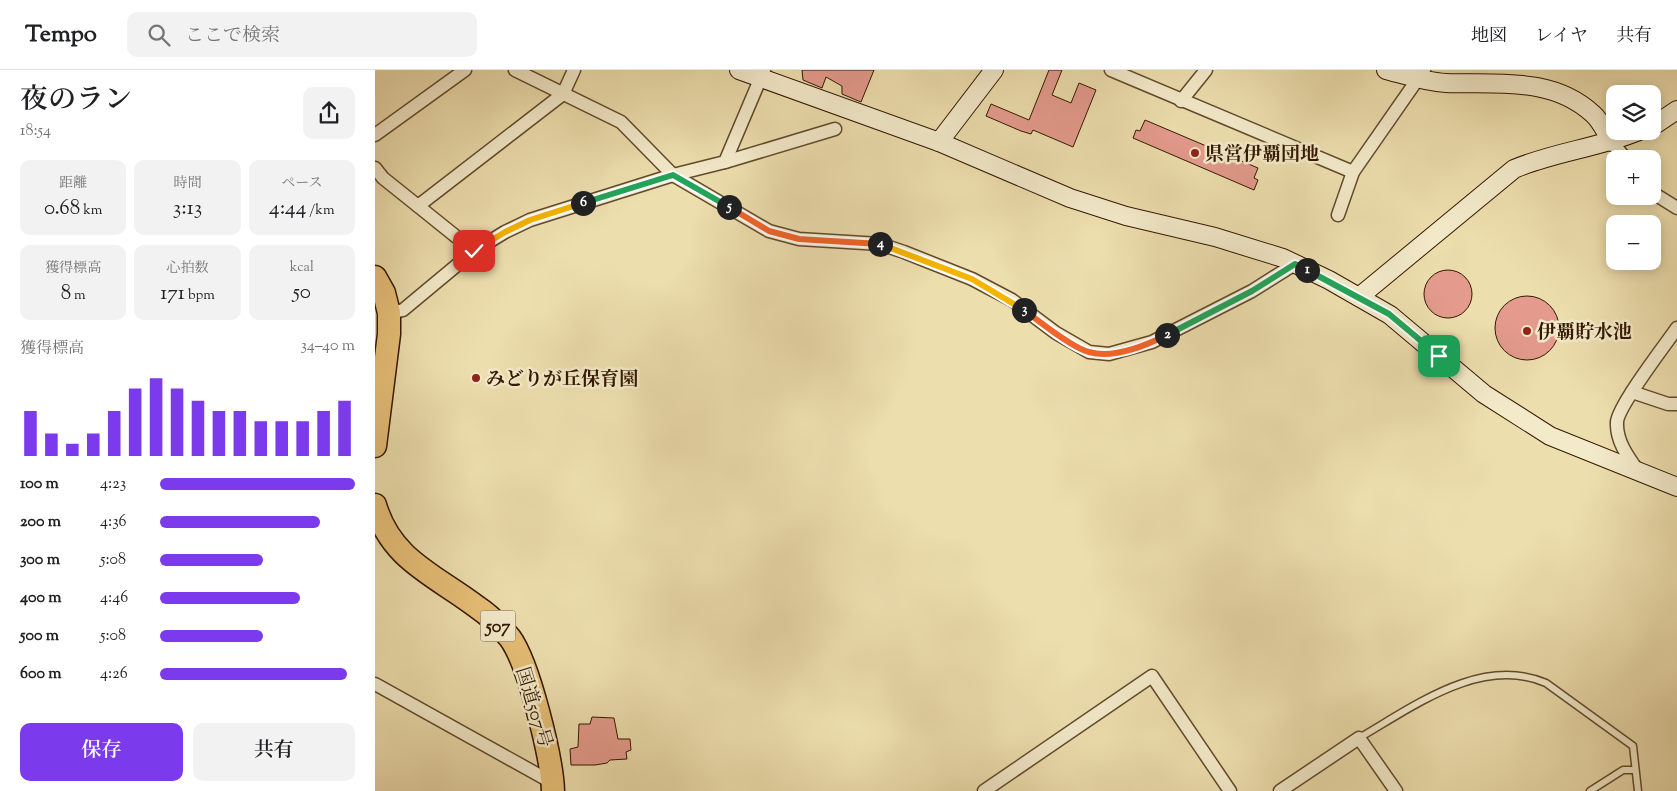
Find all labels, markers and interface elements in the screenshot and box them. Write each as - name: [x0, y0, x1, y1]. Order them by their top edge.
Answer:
- search box: [127, 12, 477, 57]
- text: Tempo: [25, 18, 97, 52]
- icon: search: [145, 21, 173, 49]
- text: ここで検索: [185, 23, 280, 50]
- text: 地図: [1471, 24, 1507, 50]
- text: レイヤ: [1535, 24, 1588, 50]
- text: 共有: [1616, 24, 1652, 50]
- text: 夜のラン: [20, 81, 132, 121]
- map controls: [1606, 85, 1661, 270]
- button: layers: [1606, 85, 1661, 140]
- button: share: [303, 87, 355, 139]
- text: 18:54: [20, 120, 51, 143]
- place label: 県営伊覇団地: [1205, 142, 1319, 169]
- marker: 県営伊覇団地: [1189, 147, 1201, 159]
- button: +: [1606, 150, 1661, 205]
- text: 距離: [59, 174, 87, 194]
- text: 時間: [173, 174, 201, 194]
- text: ペース: [281, 174, 322, 194]
- pin: 6: [571, 190, 595, 216]
- text: 6: [580, 193, 587, 213]
- text: 0.68: [44, 194, 80, 224]
- text: 3:13: [173, 194, 202, 224]
- text: 4:44: [269, 194, 306, 224]
- pin: 5: [717, 194, 741, 220]
- text: 5: [727, 197, 732, 217]
- text: km: [80, 201, 102, 221]
- text: /km: [306, 201, 335, 221]
- button: −: [1606, 215, 1661, 270]
- pin: [453, 230, 495, 272]
- pin: 4: [867, 232, 893, 256]
- text: 4: [877, 234, 884, 254]
- icon: check: [460, 237, 488, 265]
- text: kcal: [290, 258, 314, 278]
- pin: 1: [1295, 258, 1319, 282]
- text: 獲得標高: [45, 259, 101, 279]
- text: 心拍数: [166, 259, 208, 279]
- text: 1: [1305, 260, 1310, 280]
- text: 50: [293, 278, 311, 308]
- text: 8: [61, 279, 71, 309]
- text: 171: [160, 279, 185, 309]
- text: m: [71, 286, 86, 306]
- text: bpm: [185, 286, 215, 306]
- pin: 3: [1011, 298, 1037, 322]
- text: 3: [1022, 300, 1027, 320]
- place label: 伊覇貯水池: [1537, 320, 1632, 347]
- pin: 2: [1155, 322, 1179, 348]
- text: 2: [1164, 325, 1171, 345]
- marker: 伊覇貯水池: [1521, 325, 1533, 337]
- text: 34–40 m: [300, 335, 355, 358]
- pin: [1418, 335, 1460, 377]
- text: 獲得標高: [20, 338, 84, 361]
- icon: arrive: [1425, 342, 1453, 370]
- place label: みどりが丘保育園: [486, 367, 638, 394]
- marker: みどりが丘保育園: [470, 372, 482, 384]
- text: 100 m: [20, 473, 59, 496]
- text: 4:23: [100, 473, 126, 496]
- text: 200 m: [20, 511, 61, 534]
- text: 4:36: [100, 511, 127, 534]
- text: 300 m: [20, 549, 60, 572]
- text: 5:08: [100, 549, 126, 572]
- text: 400 m: [20, 587, 62, 610]
- text: 4:46: [100, 587, 128, 610]
- road number: 507: [481, 610, 515, 642]
- text: 500 m: [20, 625, 59, 648]
- text: 5:08: [100, 625, 126, 648]
- text: 600 m: [20, 663, 62, 686]
- text: 4:26: [100, 663, 128, 686]
- street label: 国道507号: [508, 664, 558, 751]
- button: 保存: [20, 723, 183, 781]
- button: 共有: [193, 723, 355, 781]

